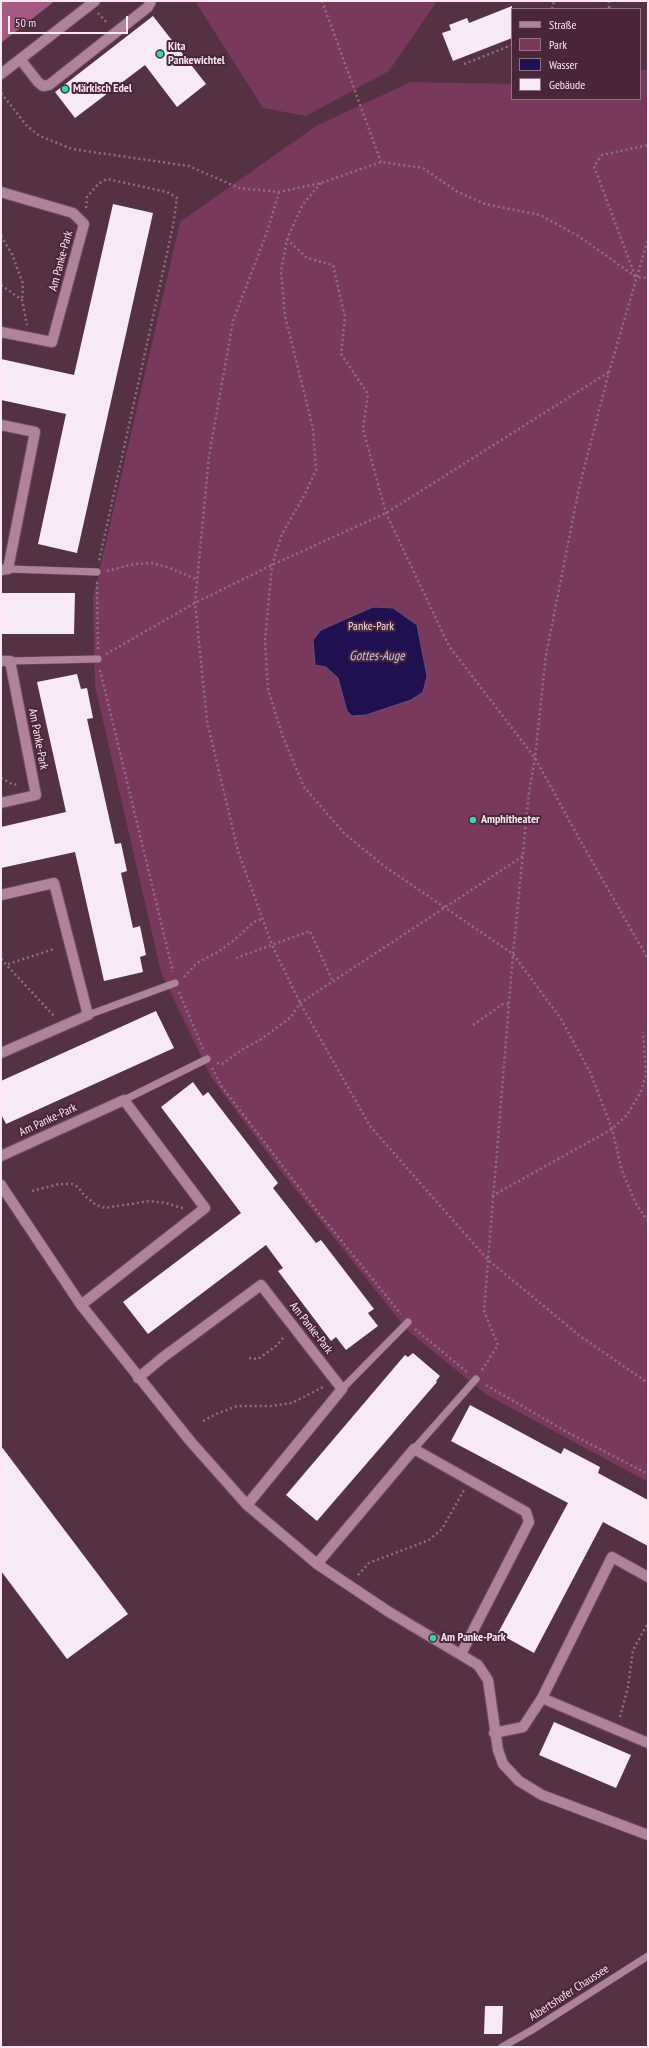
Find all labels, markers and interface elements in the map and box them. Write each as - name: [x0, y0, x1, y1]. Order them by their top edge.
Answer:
- scale bar: [10, 8, 130, 34]
- legend: [511, 8, 641, 100]
- text: 50 m: [15, 15, 36, 30]
- text: Straße: [549, 17, 576, 32]
- text: Park: [549, 37, 567, 52]
- place label: Kita Pankewichtel: [168, 40, 225, 68]
- marker: Kita Pankewichtel: [155, 49, 165, 59]
- text: Wasser: [549, 57, 578, 72]
- text: Gebäude: [549, 77, 585, 92]
- place label: Märkisch Edel: [73, 82, 132, 96]
- marker: Märkisch Edel: [60, 84, 70, 94]
- street label: Am Panke-Park: [46, 229, 76, 293]
- park label: Panke-Park: [348, 620, 394, 634]
- water label: Gottes-Auge: [349, 648, 405, 664]
- street label: Am Panke-Park: [25, 707, 51, 771]
- place label: Amphitheater: [481, 813, 540, 827]
- marker: Amphitheater: [468, 815, 478, 825]
- street label: Am Panke-Park: [17, 1100, 79, 1140]
- street label: Am Panke-Park: [286, 1299, 336, 1357]
- place label: Am Panke-Park: [441, 1631, 506, 1645]
- marker: Am Panke-Park: [428, 1633, 438, 1643]
- street label: Albertshofer Chaussee: [526, 1962, 612, 2024]

